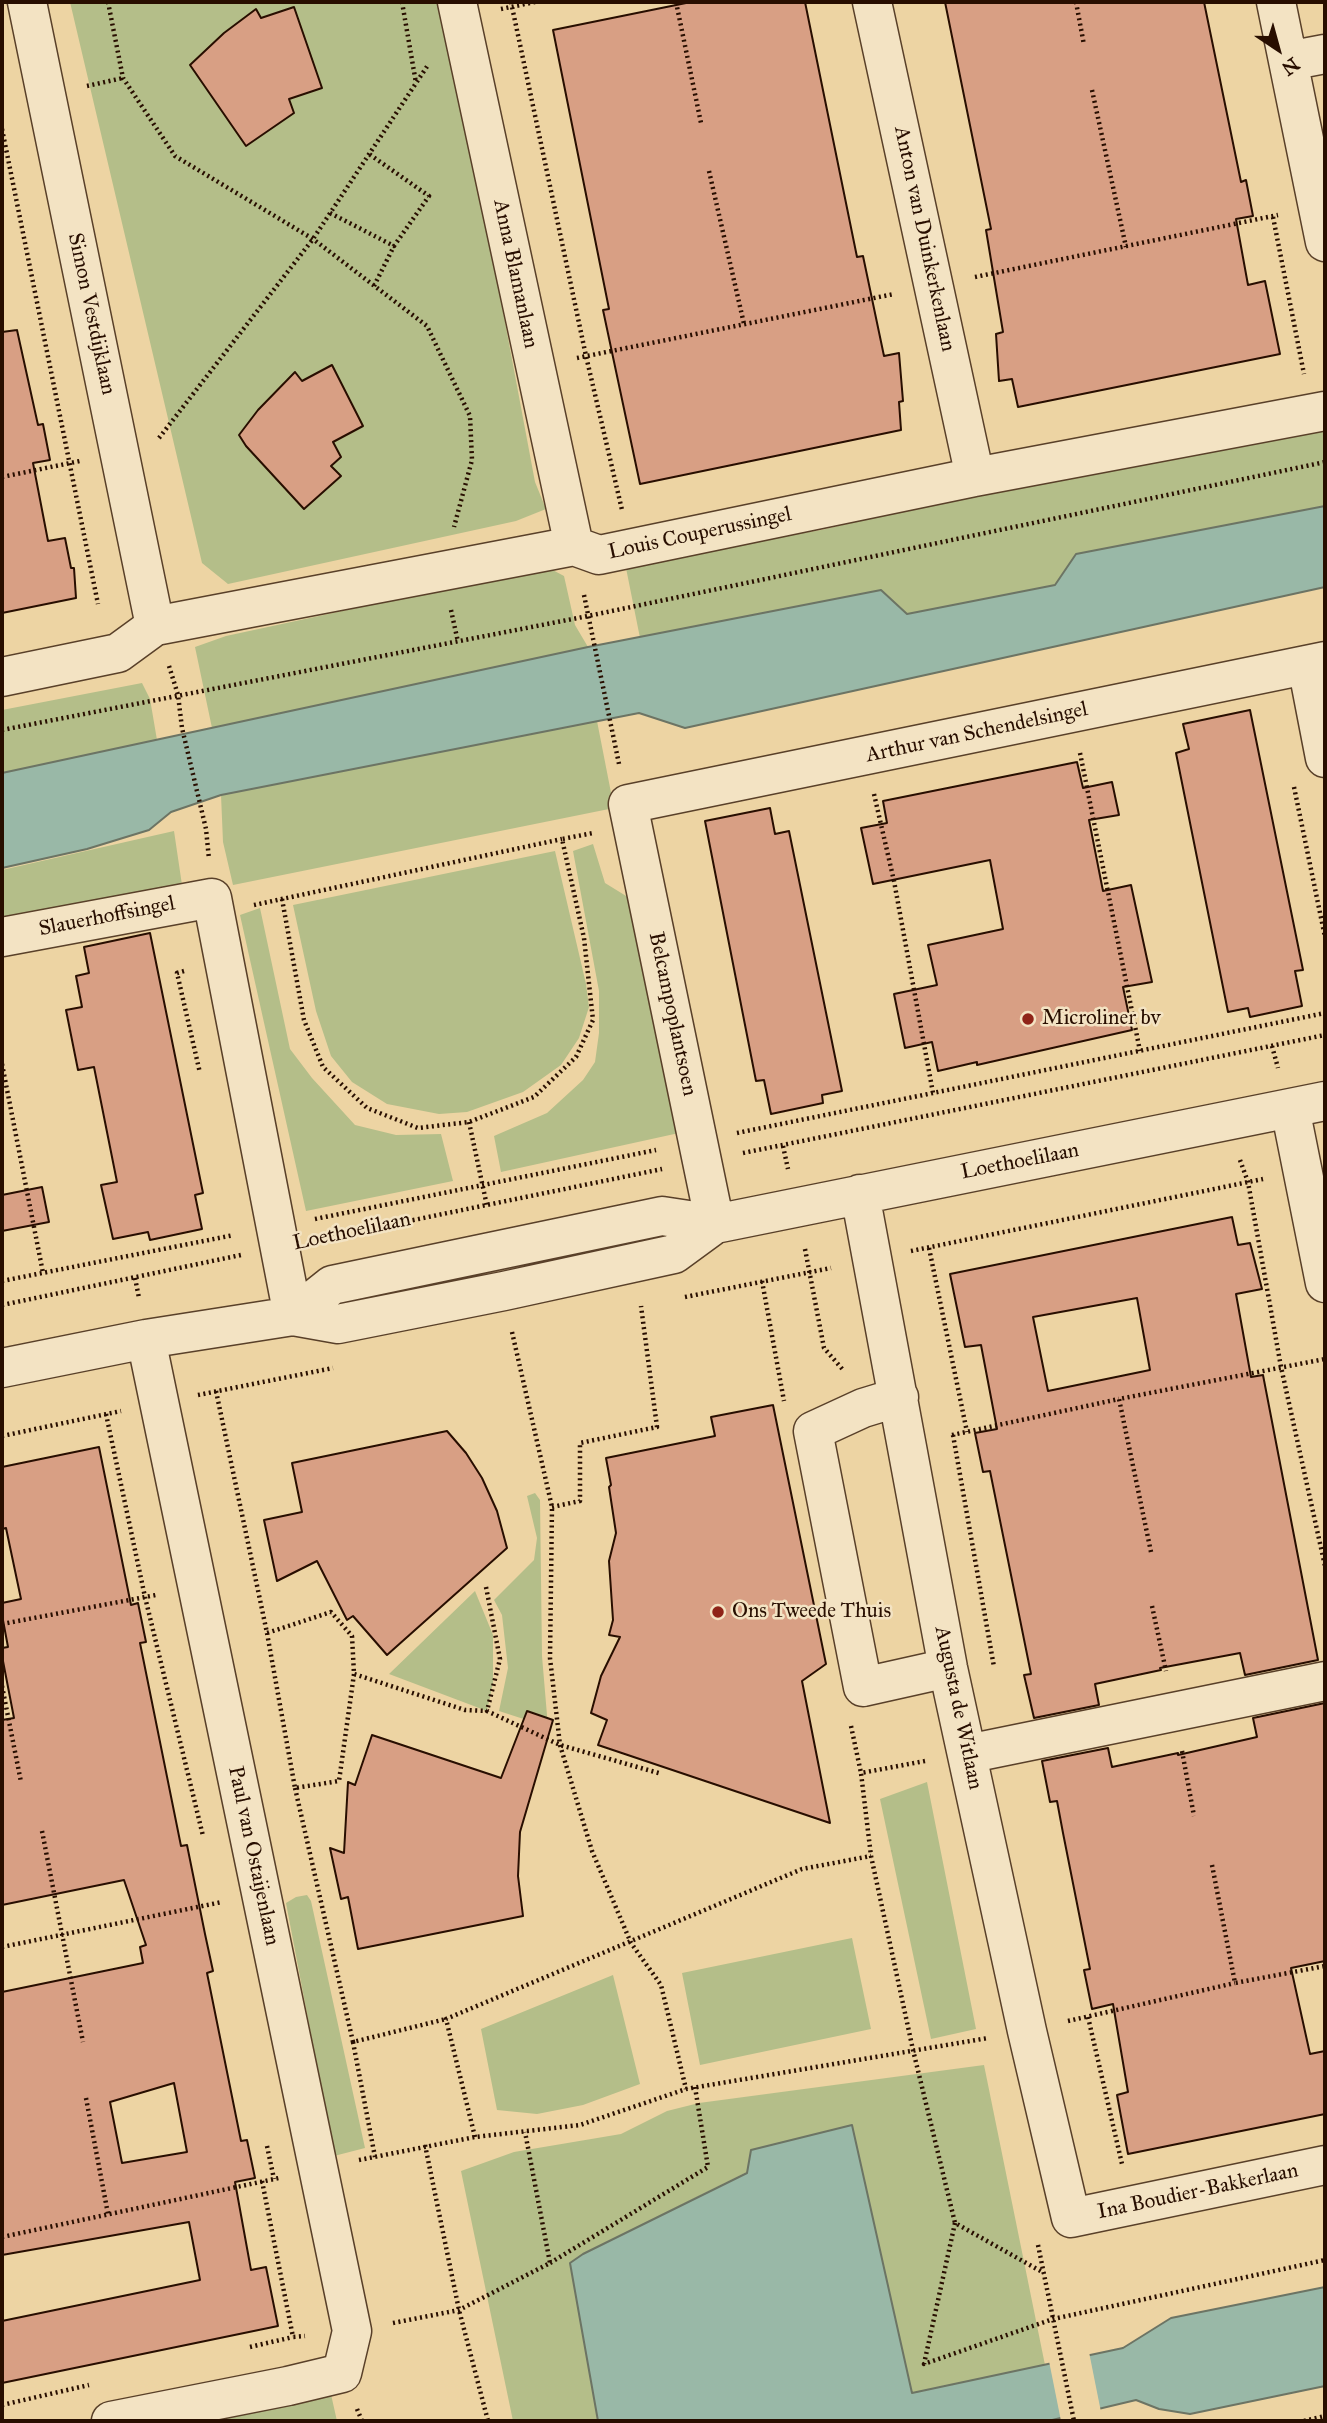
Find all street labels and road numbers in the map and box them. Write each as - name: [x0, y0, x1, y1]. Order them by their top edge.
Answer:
- street label: Anton van Duinkerkenlaan: [888, 124, 960, 354]
- street label: Anna Blamanlaan: [487, 197, 543, 351]
- street label: Simon Vestdijklaan: [62, 231, 120, 397]
- street label: Louis Couperussingel: [606, 502, 794, 566]
- street label: Arthur van Schendelsingel: [864, 697, 1090, 769]
- street label: Slauerhoffsingel: [37, 891, 177, 943]
- street label: Belcampoplantsoen: [642, 930, 702, 1098]
- street label: Loethoelilaan: [959, 1138, 1081, 1186]
- street label: Loethoelilaan: [291, 1207, 413, 1257]
- street label: Augusta de Witlaan: [928, 1624, 988, 1792]
- street label: Paul van Ostaijenlaan: [222, 1764, 284, 1948]
- street label: Ina Boudier-Bakkerlaan: [1095, 2158, 1301, 2226]

